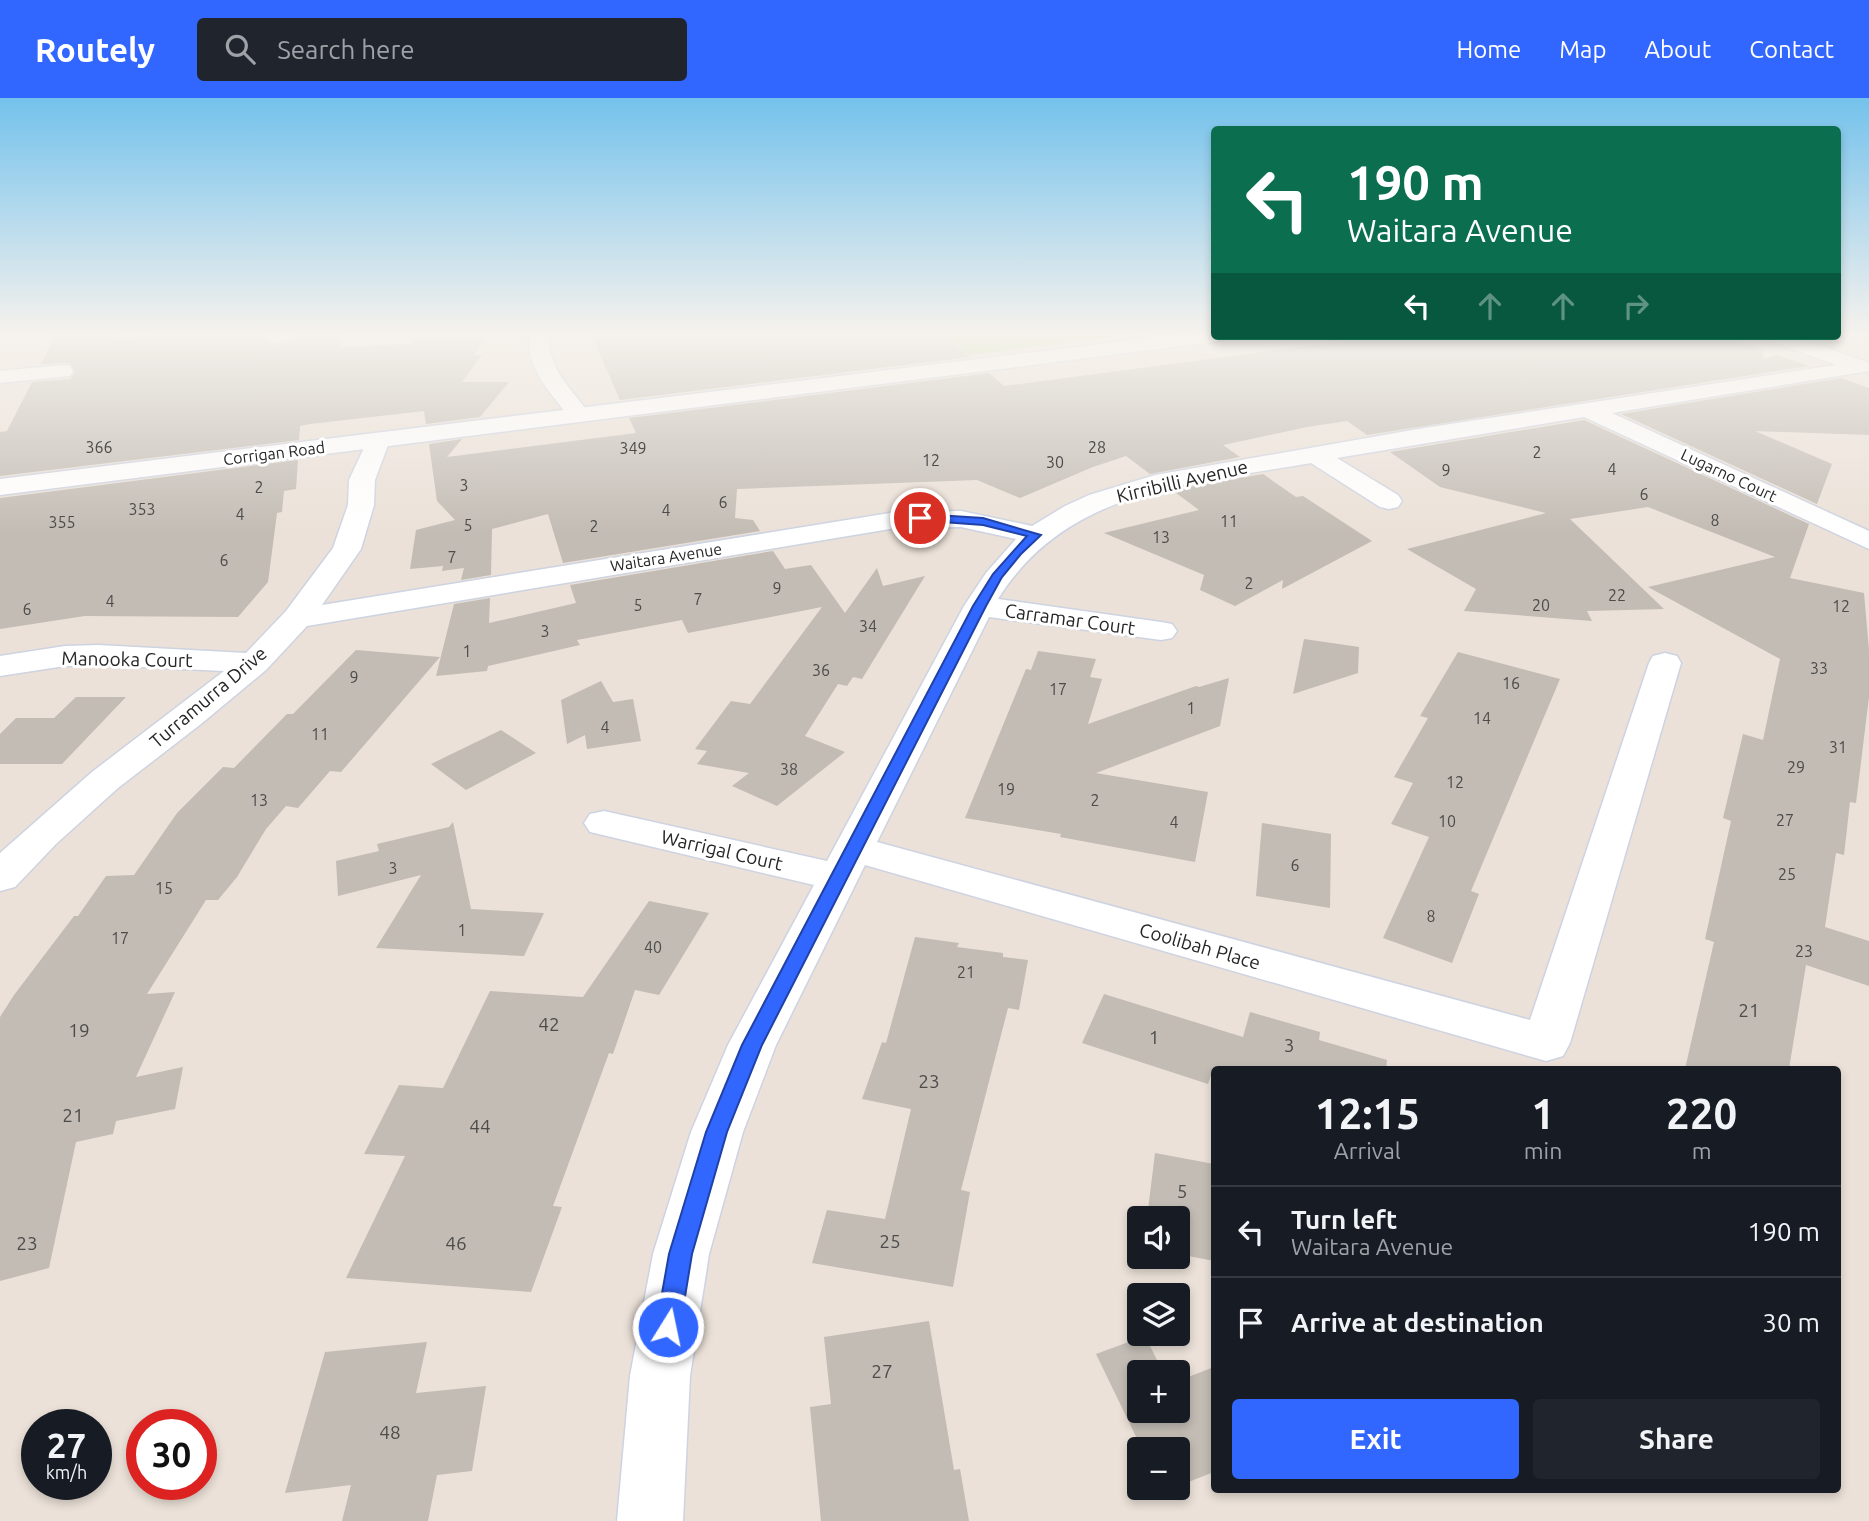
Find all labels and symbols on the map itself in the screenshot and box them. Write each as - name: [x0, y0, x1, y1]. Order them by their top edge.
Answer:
- house number: 366: [85, 438, 113, 456]
- street label: Corrigan Road: [222, 438, 326, 468]
- house number: 28: [1088, 438, 1106, 456]
- house number: 349: [619, 439, 647, 457]
- house number: 2: [1532, 443, 1542, 461]
- street label: Lugarno Court: [1678, 445, 1780, 505]
- house number: 12: [922, 451, 940, 469]
- house number: 30: [1046, 453, 1064, 471]
- street label: Kirribilli Avenue: [1114, 455, 1250, 507]
- house number: 4: [1607, 460, 1617, 478]
- house number: 9: [1441, 461, 1451, 479]
- house number: 3: [459, 476, 469, 494]
- house number: 2: [254, 478, 264, 496]
- house number: 6: [1639, 485, 1649, 503]
- pin: [890, 488, 950, 548]
- house number: 6: [718, 493, 728, 511]
- house number: 353: [128, 500, 156, 518]
- house number: 4: [661, 501, 671, 519]
- house number: 4: [235, 505, 245, 523]
- house number: 8: [1710, 511, 1720, 529]
- house number: 11: [1220, 512, 1238, 530]
- house number: 355: [48, 513, 76, 531]
- house number: 5: [463, 516, 473, 534]
- house number: 2: [589, 517, 599, 535]
- house number: 13: [1152, 528, 1170, 546]
- street label: Waitara Avenue: [609, 539, 723, 575]
- house number: 7: [447, 548, 457, 566]
- house number: 6: [219, 551, 229, 569]
- house number: 2: [1244, 574, 1254, 592]
- house number: 9: [772, 579, 782, 597]
- house number: 22: [1608, 586, 1626, 604]
- house number: 7: [693, 590, 703, 608]
- house number: 4: [105, 592, 115, 610]
- house number: 5: [633, 596, 643, 614]
- house number: 20: [1532, 596, 1550, 614]
- house number: 12: [1832, 597, 1850, 615]
- street label: Carramar Court: [1003, 599, 1137, 639]
- house number: 6: [22, 600, 32, 618]
- house number: 34: [859, 617, 877, 635]
- house number: 3: [540, 622, 550, 640]
- street label: Turramurra Drive: [145, 642, 271, 752]
- house number: 1: [462, 642, 472, 660]
- street label: Manooka Court: [61, 647, 193, 671]
- house number: 33: [1810, 659, 1828, 677]
- house number: 36: [812, 661, 830, 679]
- house number: 9: [349, 668, 359, 686]
- house number: 16: [1502, 674, 1520, 692]
- house number: 17: [1049, 680, 1067, 698]
- house number: 1: [1186, 699, 1196, 717]
- house number: 14: [1473, 709, 1491, 727]
- house number: 4: [600, 718, 610, 736]
- house number: 11: [311, 725, 329, 743]
- house number: 31: [1829, 738, 1847, 756]
- house number: 29: [1787, 758, 1805, 776]
- house number: 38: [780, 760, 798, 778]
- house number: 12: [1446, 773, 1464, 791]
- house number: 19: [997, 780, 1015, 798]
- house number: 13: [250, 791, 268, 809]
- house number: 2: [1090, 791, 1100, 809]
- house number: 27: [1776, 811, 1794, 829]
- house number: 10: [1438, 812, 1456, 830]
- house number: 4: [1169, 813, 1179, 831]
- street label: Warrigal Court: [659, 825, 786, 875]
- house number: 6: [1290, 856, 1300, 874]
- house number: 3: [388, 859, 398, 877]
- house number: 25: [1778, 865, 1796, 883]
- house number: 15: [155, 879, 173, 897]
- house number: 8: [1426, 907, 1436, 925]
- street label: Coolibah Place: [1137, 918, 1263, 974]
- house number: 1: [457, 921, 467, 939]
- house number: 17: [111, 929, 129, 947]
- house number: 40: [644, 938, 662, 956]
- house number: 23: [1795, 942, 1813, 960]
- house number: 21: [957, 963, 975, 981]
- house number: 21: [1738, 999, 1760, 1021]
- house number: 42: [538, 1013, 560, 1035]
- house number: 19: [68, 1019, 90, 1041]
- house number: 1: [1149, 1026, 1159, 1048]
- house number: 3: [1284, 1034, 1294, 1056]
- house number: 23: [918, 1070, 940, 1092]
- house number: 21: [62, 1104, 84, 1126]
- house number: 44: [469, 1115, 491, 1137]
- house number: 5: [1177, 1180, 1187, 1202]
- house number: 25: [879, 1230, 901, 1252]
- house number: 23: [16, 1232, 38, 1254]
- house number: 46: [445, 1232, 467, 1254]
- position arrow: [631, 1290, 705, 1364]
- house number: 27: [871, 1360, 893, 1382]
- speed limit sign: 30: [126, 1409, 217, 1500]
- house number: 48: [379, 1421, 401, 1443]

